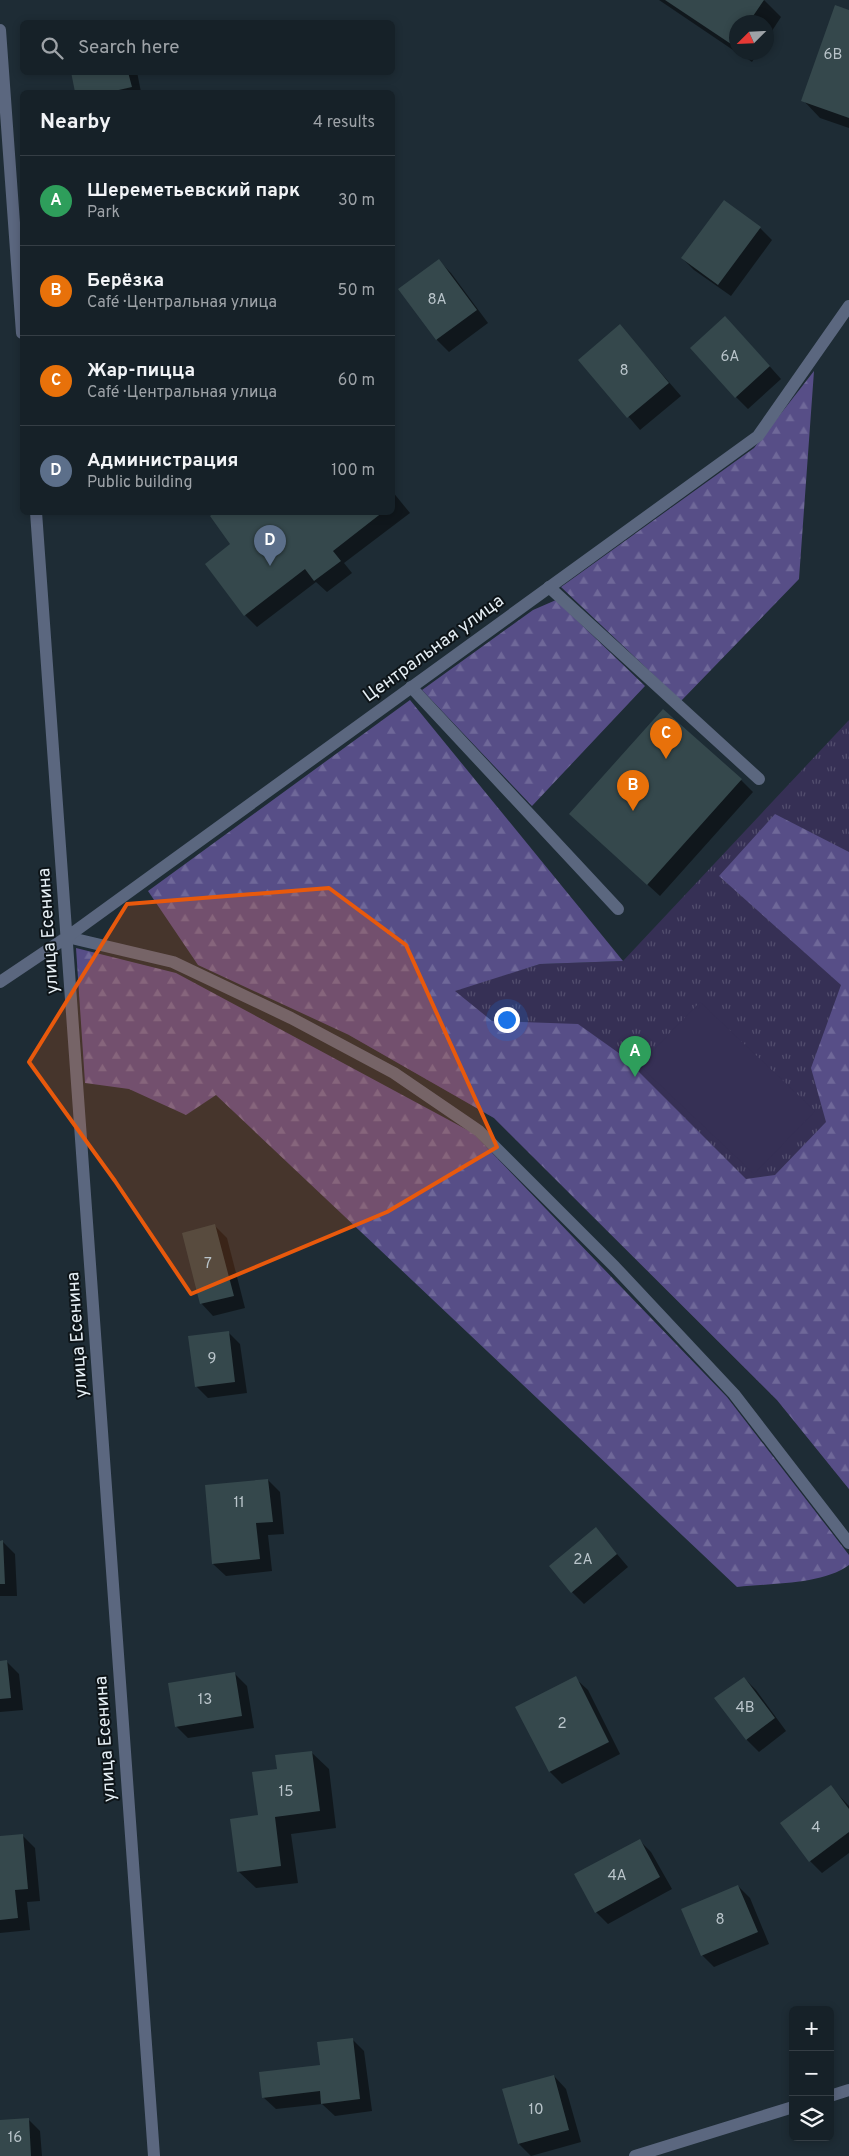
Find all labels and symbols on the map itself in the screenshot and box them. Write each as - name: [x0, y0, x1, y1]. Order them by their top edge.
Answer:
- north arrow: [729, 15, 774, 60]
- house number: 6В: [824, 46, 842, 65]
- house number: 8А: [427, 291, 447, 310]
- house number: 6А: [721, 348, 739, 367]
- house number: 8: [619, 362, 629, 381]
- pin: D: [254, 525, 286, 566]
- street label: Центральная улица: [359, 590, 509, 708]
- pin: C: [650, 718, 682, 759]
- pin: B: [617, 770, 649, 811]
- street label: улица Есенина: [33, 867, 65, 995]
- your location: [494, 1007, 520, 1033]
- pin: A: [619, 1036, 651, 1077]
- house number: 7: [204, 1255, 212, 1274]
- street label: улица Есенина: [62, 1271, 94, 1399]
- house number: 9: [208, 1350, 216, 1369]
- house number: 11: [233, 1494, 245, 1513]
- house number: 2А: [573, 1551, 593, 1570]
- street label: улица Есенина: [90, 1675, 122, 1803]
- house number: 13: [198, 1691, 212, 1710]
- house number: 4В: [735, 1699, 755, 1718]
- house number: 2: [557, 1715, 567, 1734]
- house number: 15: [279, 1783, 293, 1802]
- house number: 4: [811, 1819, 821, 1838]
- house number: 4А: [607, 1867, 627, 1886]
- house number: 8: [715, 1911, 725, 1930]
- house number: 10: [528, 2101, 544, 2120]
- house number: 16: [8, 2129, 22, 2148]

